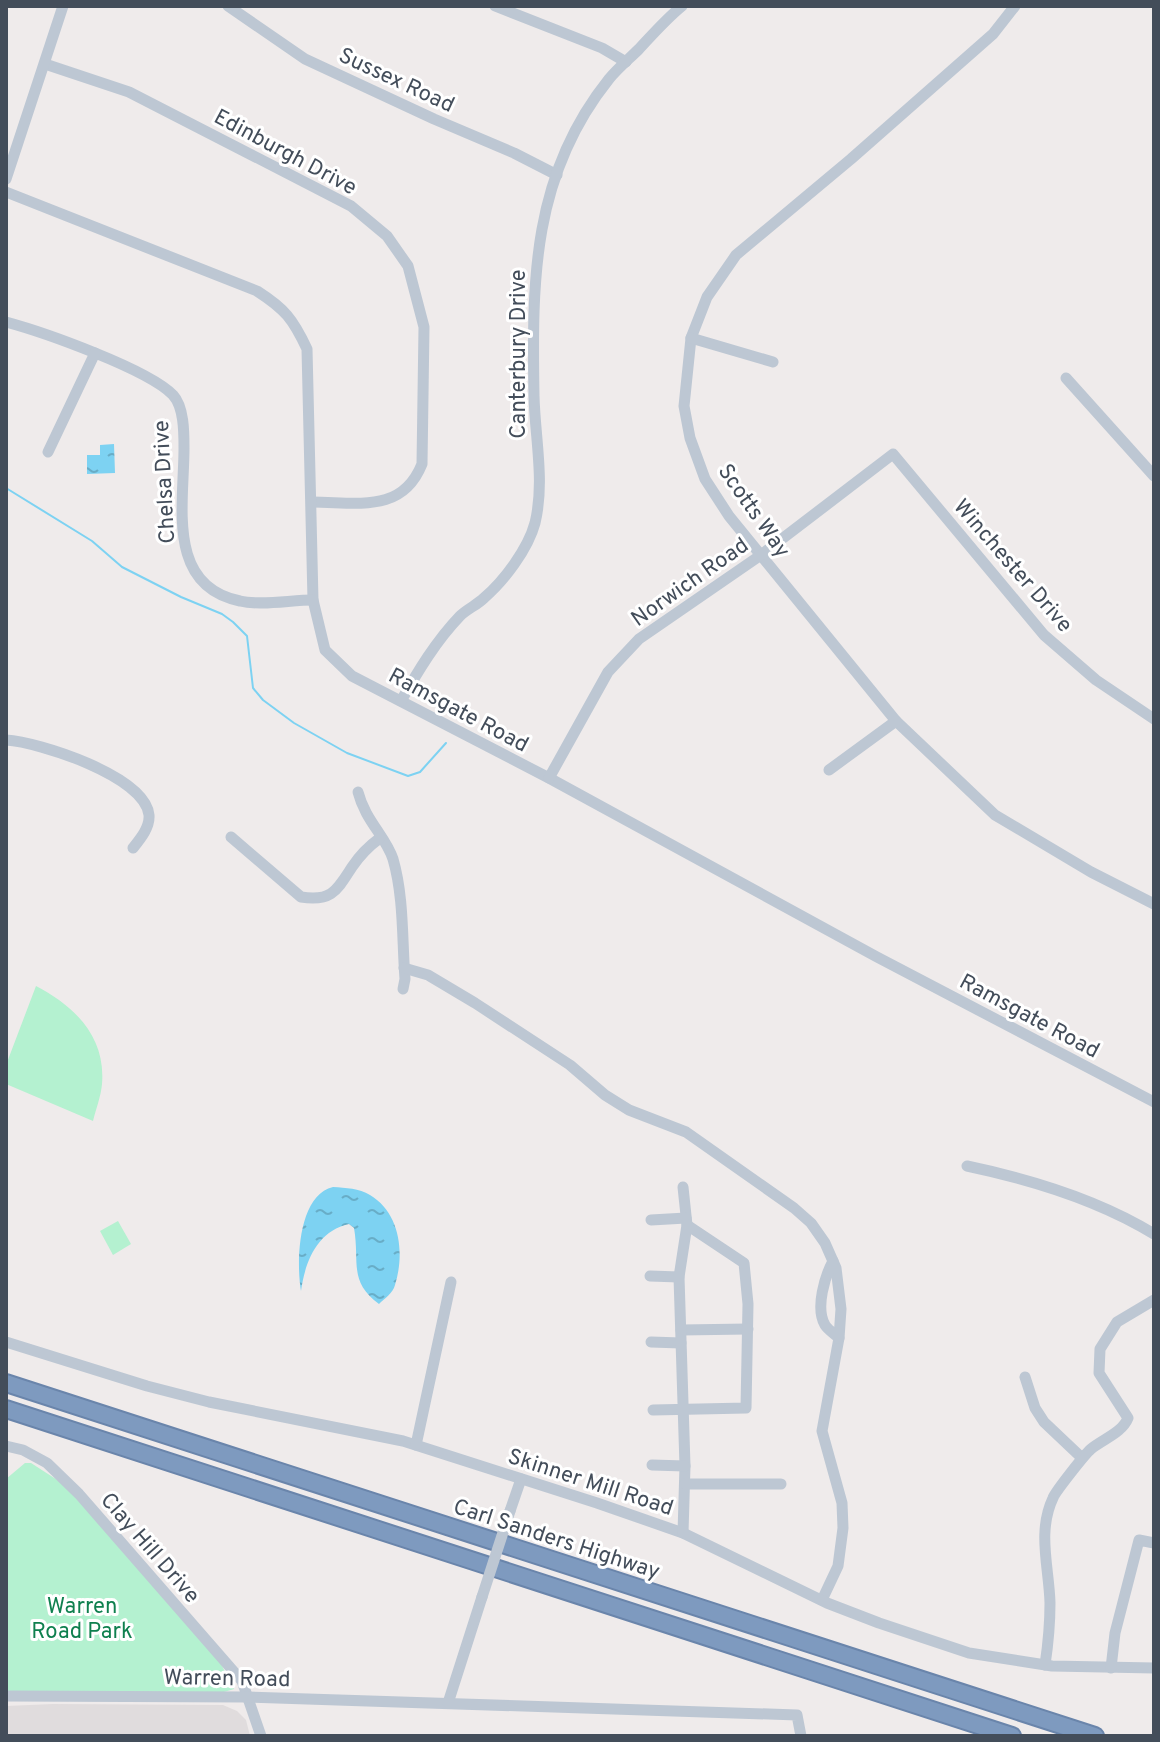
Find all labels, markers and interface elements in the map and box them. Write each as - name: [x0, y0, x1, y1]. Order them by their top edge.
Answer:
- street label: Sussex Road: [334, 43, 458, 120]
- street label: Edinburgh Drive: [209, 104, 361, 202]
- street label: Canterbury Drive: [506, 269, 533, 439]
- street label: Chelsa Drive: [149, 419, 182, 544]
- street label: Scotts Way: [711, 459, 795, 564]
- street label: Winchester Drive: [947, 494, 1077, 639]
- street label: Norwich Road: [626, 533, 754, 633]
- street label: Ramsgate Road: [383, 663, 533, 759]
- street label: Ramsgate Road: [954, 969, 1104, 1065]
- street label: Skinner Mill Road: [504, 1444, 676, 1523]
- street label: Clay Hill Drive: [94, 1488, 205, 1610]
- street label: Carl Sanders Highway: [449, 1494, 663, 1587]
- park label: Warren Road Park: [31, 1594, 133, 1646]
- street label: Warren Road: [163, 1665, 291, 1694]

